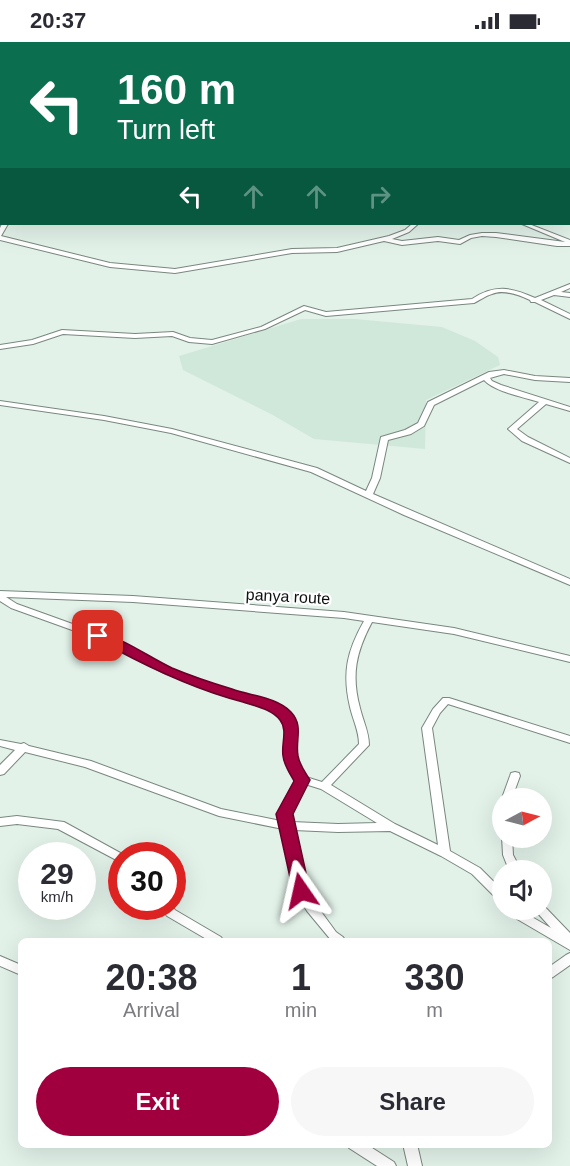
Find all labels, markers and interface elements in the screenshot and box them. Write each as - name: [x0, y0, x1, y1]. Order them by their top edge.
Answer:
- text: 20:37: [30, 8, 86, 33]
- icon: left: [18, 66, 96, 144]
- text: 160 m: [117, 66, 236, 113]
- text: Turn left: [117, 115, 215, 145]
- icon: left: [174, 180, 207, 213]
- icon: ahead: [237, 180, 270, 213]
- icon: ahead: [300, 180, 333, 213]
- icon: right: [363, 180, 396, 213]
- street label: panya route: [245, 586, 331, 607]
- pin: [72, 610, 123, 661]
- icon: arrive: [81, 619, 114, 652]
- north arrow: [492, 788, 552, 848]
- map controls: [492, 788, 552, 920]
- speed limit sign: 30: [108, 842, 186, 920]
- text: 29: [40, 857, 74, 890]
- position arrow: [269, 859, 333, 923]
- button: sound: [492, 860, 552, 920]
- text: km/h: [41, 888, 73, 905]
- text: 20:38: [105, 957, 197, 998]
- text: 1: [291, 957, 311, 998]
- text: 330: [404, 957, 465, 998]
- text: Arrival: [123, 999, 180, 1021]
- text: min: [285, 999, 317, 1021]
- text: m: [426, 999, 443, 1021]
- button: Exit: [36, 1067, 279, 1136]
- button: Share: [291, 1067, 534, 1136]

